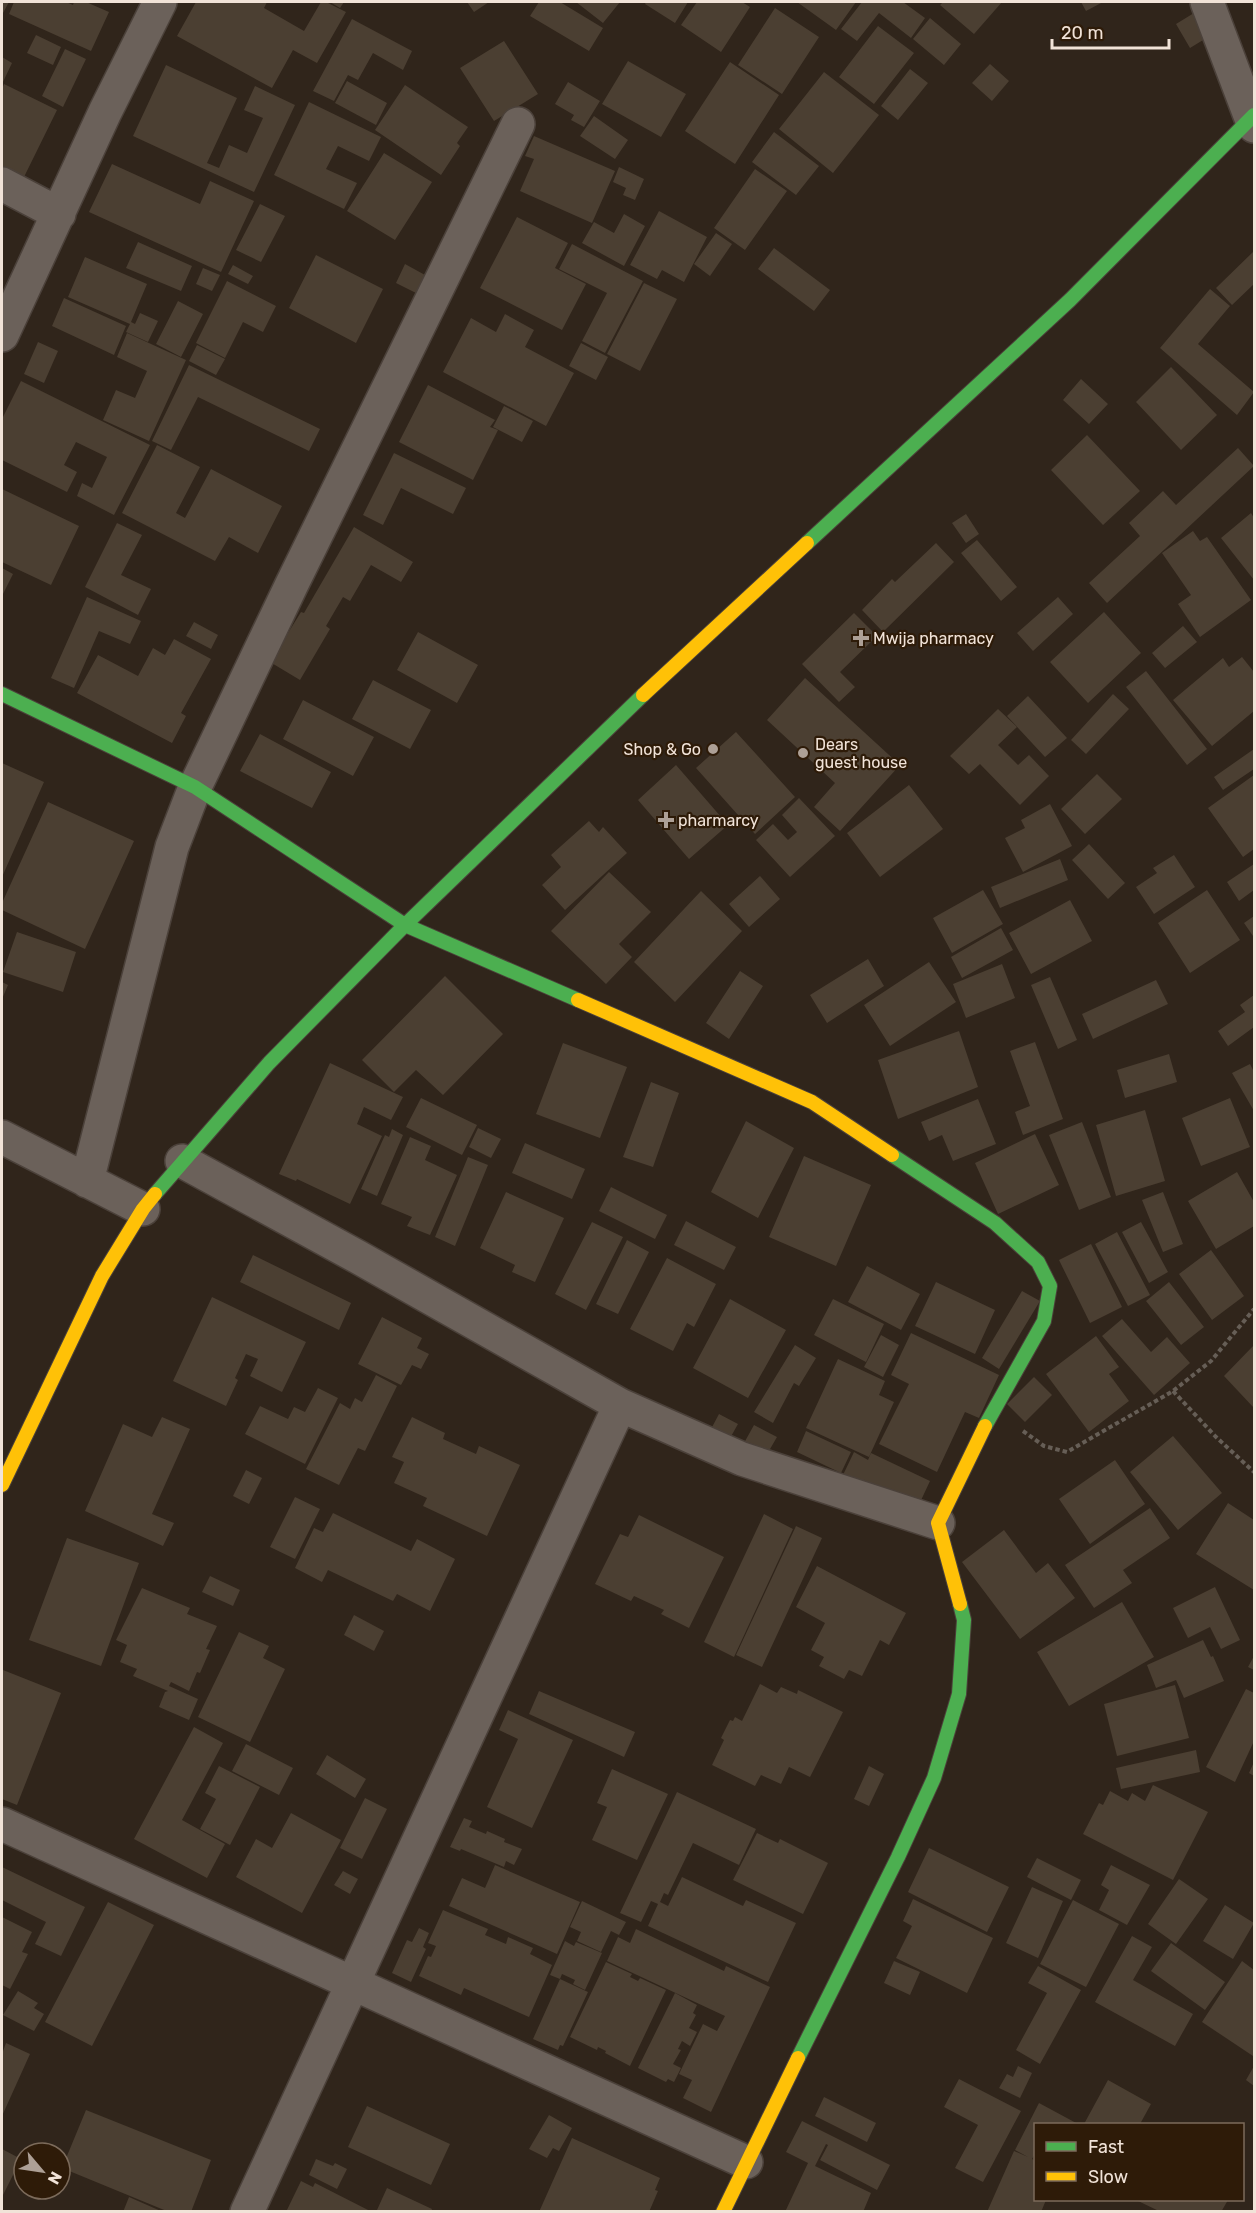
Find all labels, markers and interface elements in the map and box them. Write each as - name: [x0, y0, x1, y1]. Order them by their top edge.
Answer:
- scale bar: [1052, 12, 1169, 50]
- text: 20 m: [1061, 22, 1103, 44]
- place label: Mwija pharmacy: [873, 629, 994, 648]
- marker: Mwija pharmacy: [854, 631, 868, 645]
- place label: Dears guest house: [815, 735, 907, 772]
- place label: Shop & Go: [624, 740, 701, 759]
- marker: Shop & Go: [706, 742, 720, 756]
- marker: Dears guest house: [796, 746, 810, 760]
- place label: pharmarcy: [678, 811, 759, 830]
- marker: pharmarcy: [659, 813, 673, 827]
- legend: [1034, 2123, 1244, 2201]
- text: Fast: [1088, 2136, 1124, 2158]
- north arrow: [12, 2141, 72, 2201]
- text: Slow: [1088, 2166, 1128, 2188]
- text: N: [44, 2168, 66, 2188]

